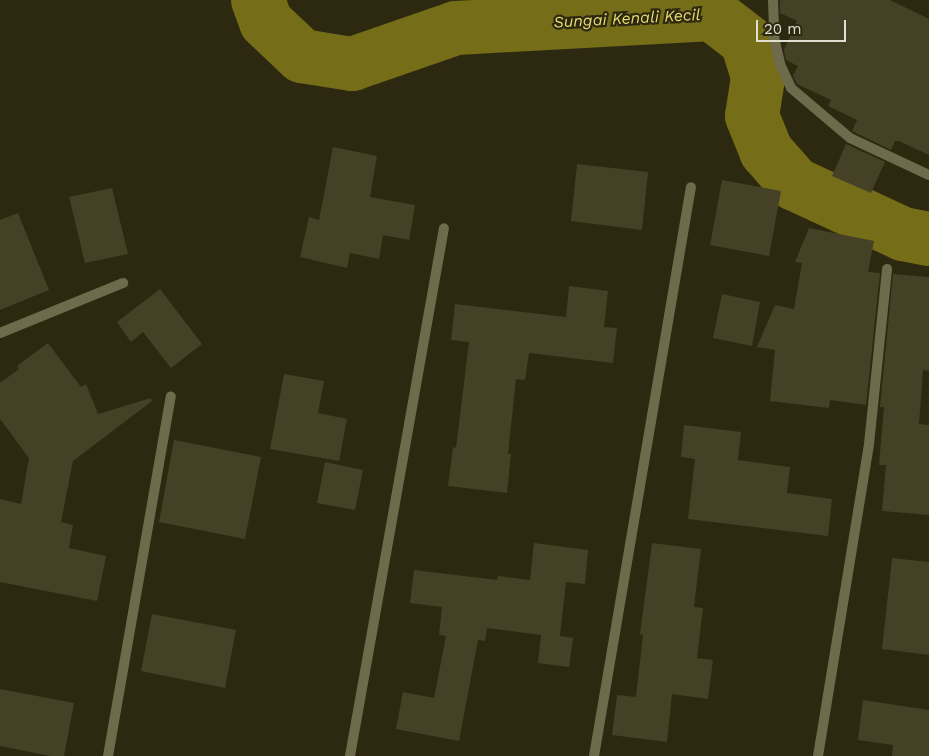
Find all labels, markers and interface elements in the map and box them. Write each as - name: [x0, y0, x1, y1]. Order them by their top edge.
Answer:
- water label: Sungai Kenali Kecil: [553, 6, 701, 32]
- scale bar: [759, 10, 849, 42]
- text: 20 m: [764, 20, 802, 38]

